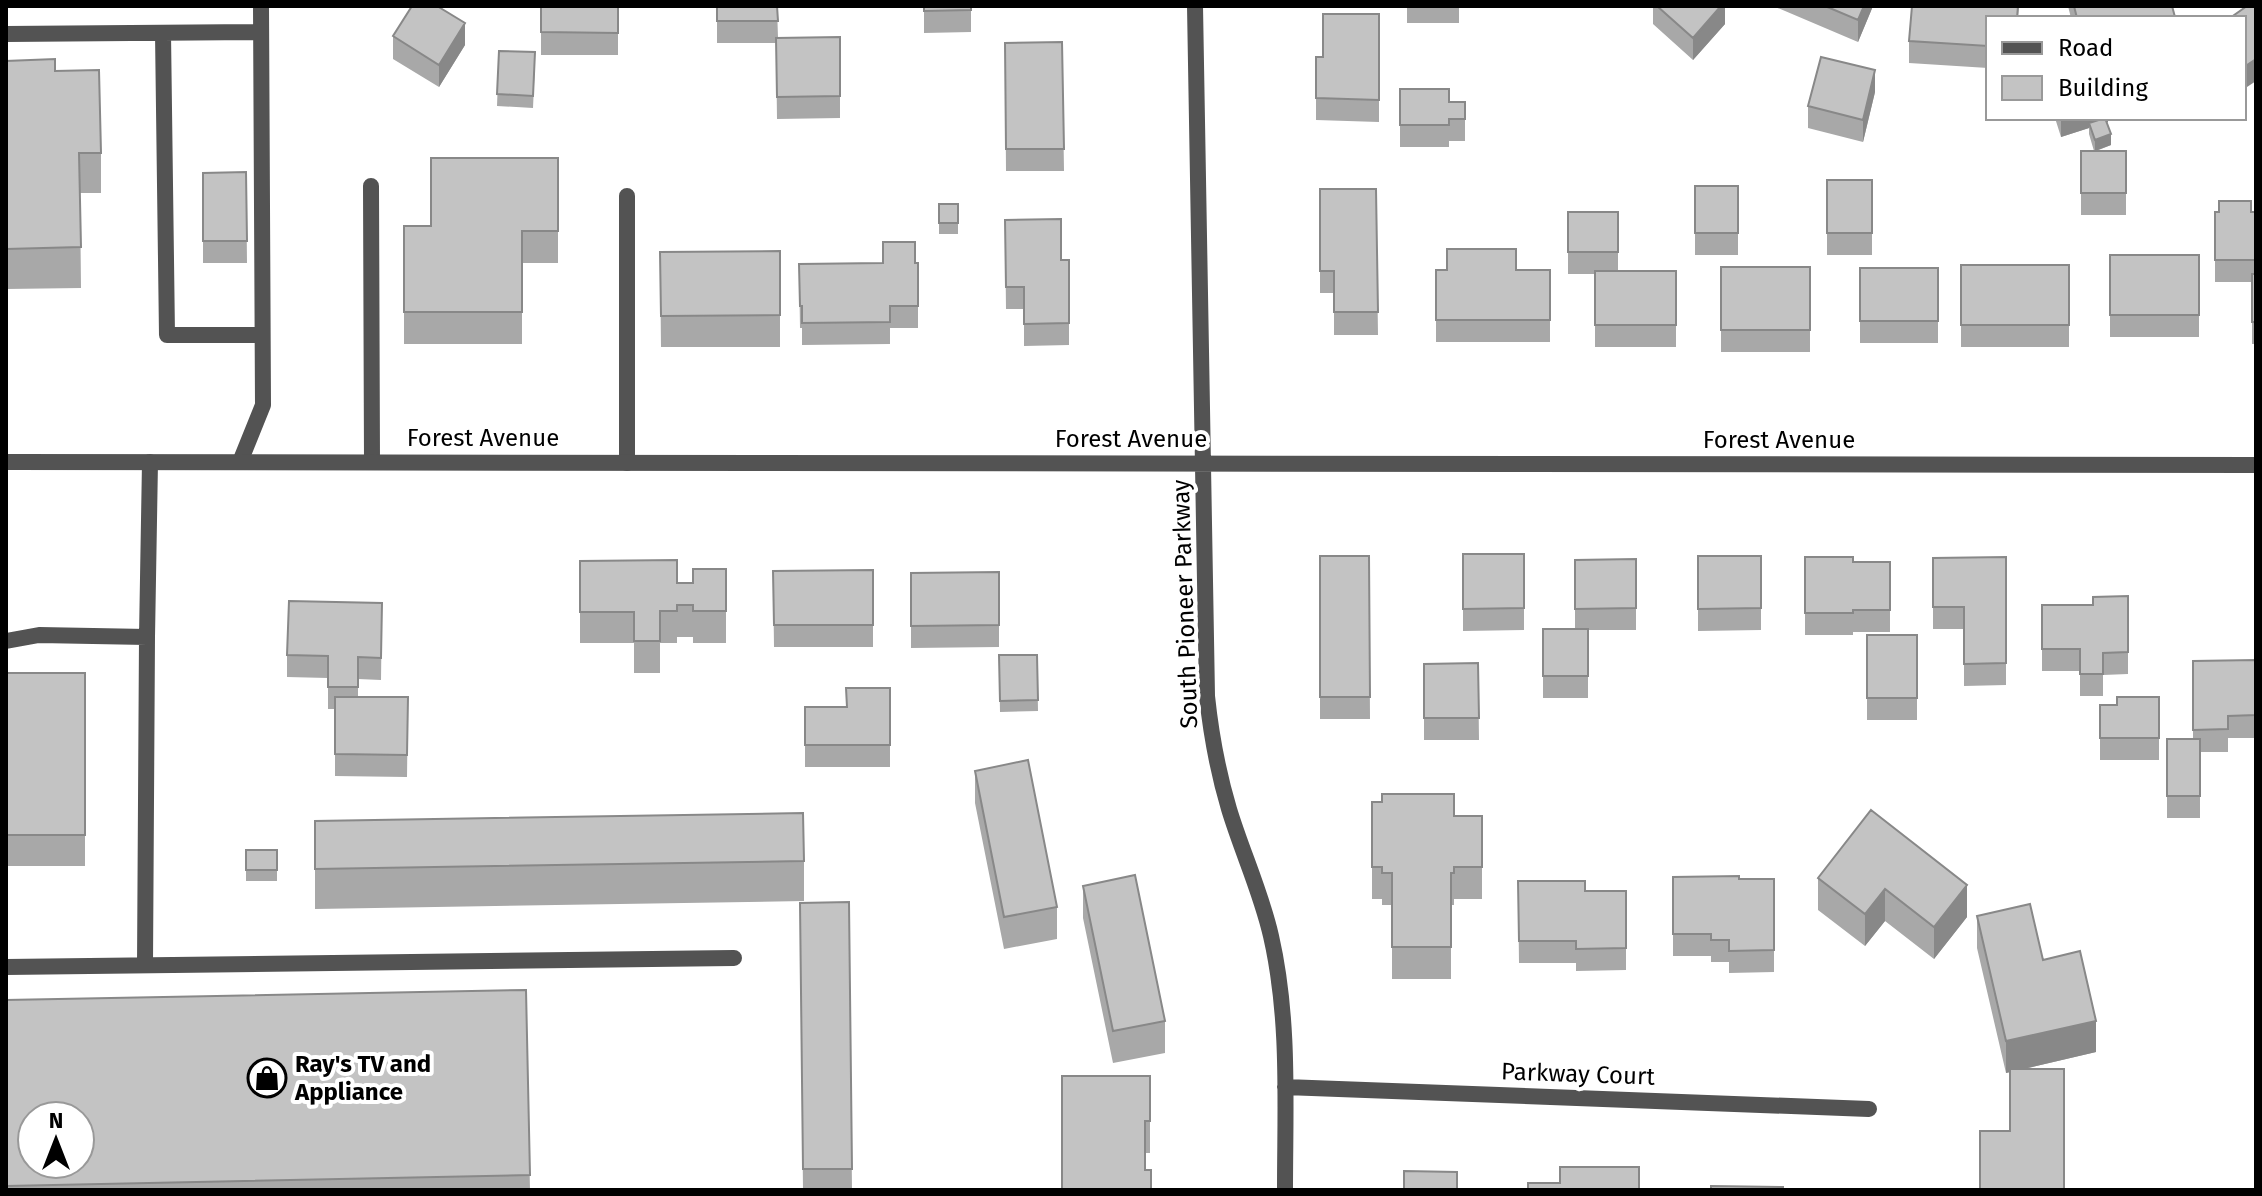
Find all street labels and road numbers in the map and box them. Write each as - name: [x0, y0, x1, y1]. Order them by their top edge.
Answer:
- street label: Forest Avenue: [407, 424, 559, 452]
- street label: Forest Avenue: [1055, 425, 1207, 453]
- street label: Forest Avenue: [1703, 426, 1855, 454]
- street label: South Pioneer Parkway: [1167, 479, 1203, 729]
- street label: Parkway Court: [1501, 1057, 1656, 1091]

